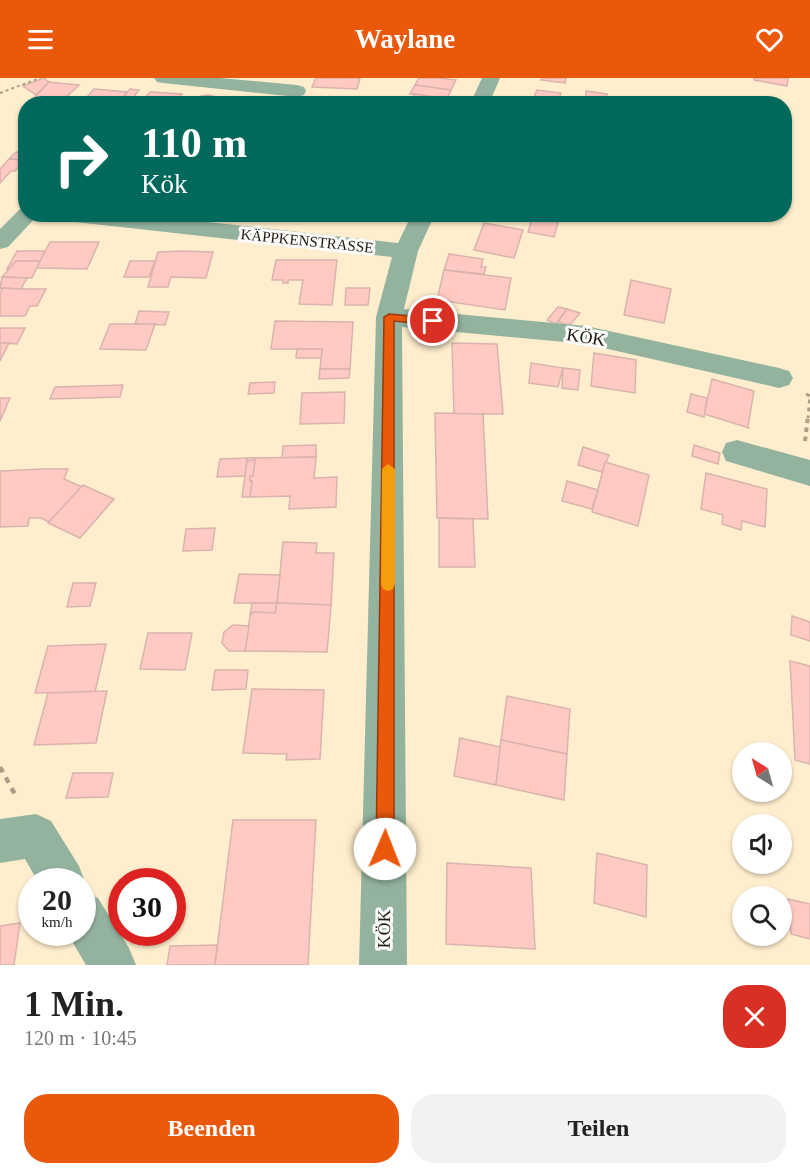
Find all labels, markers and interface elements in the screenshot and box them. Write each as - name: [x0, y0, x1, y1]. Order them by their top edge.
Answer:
- icon: menu: [24, 23, 57, 56]
- icon: heart: [753, 23, 786, 56]
- text: Waylane: [355, 24, 455, 54]
- icon: right: [42, 120, 120, 198]
- text: 110 m: [141, 120, 247, 166]
- text: Kök: [141, 169, 188, 199]
- street label: KÄPPKENSTRASSE: [240, 226, 374, 256]
- pin: [407, 295, 458, 346]
- icon: arrive: [416, 304, 449, 337]
- street label: KÖK: [565, 324, 607, 350]
- north arrow: [732, 742, 792, 802]
- map controls: [732, 742, 792, 946]
- button: sound: [732, 814, 792, 874]
- position arrow: [353, 817, 417, 881]
- speed limit sign: 30: [108, 868, 186, 946]
- text: 20: [42, 883, 72, 916]
- button: search: [732, 886, 792, 946]
- street label: KÖK: [374, 909, 394, 949]
- text: km/h: [42, 914, 72, 930]
- text: 1 Min.: [24, 984, 124, 1024]
- button: close: [723, 985, 786, 1048]
- text: 120 m · 10:45: [24, 1027, 137, 1049]
- button: Beenden: [24, 1094, 399, 1163]
- button: Teilen: [411, 1094, 786, 1163]

